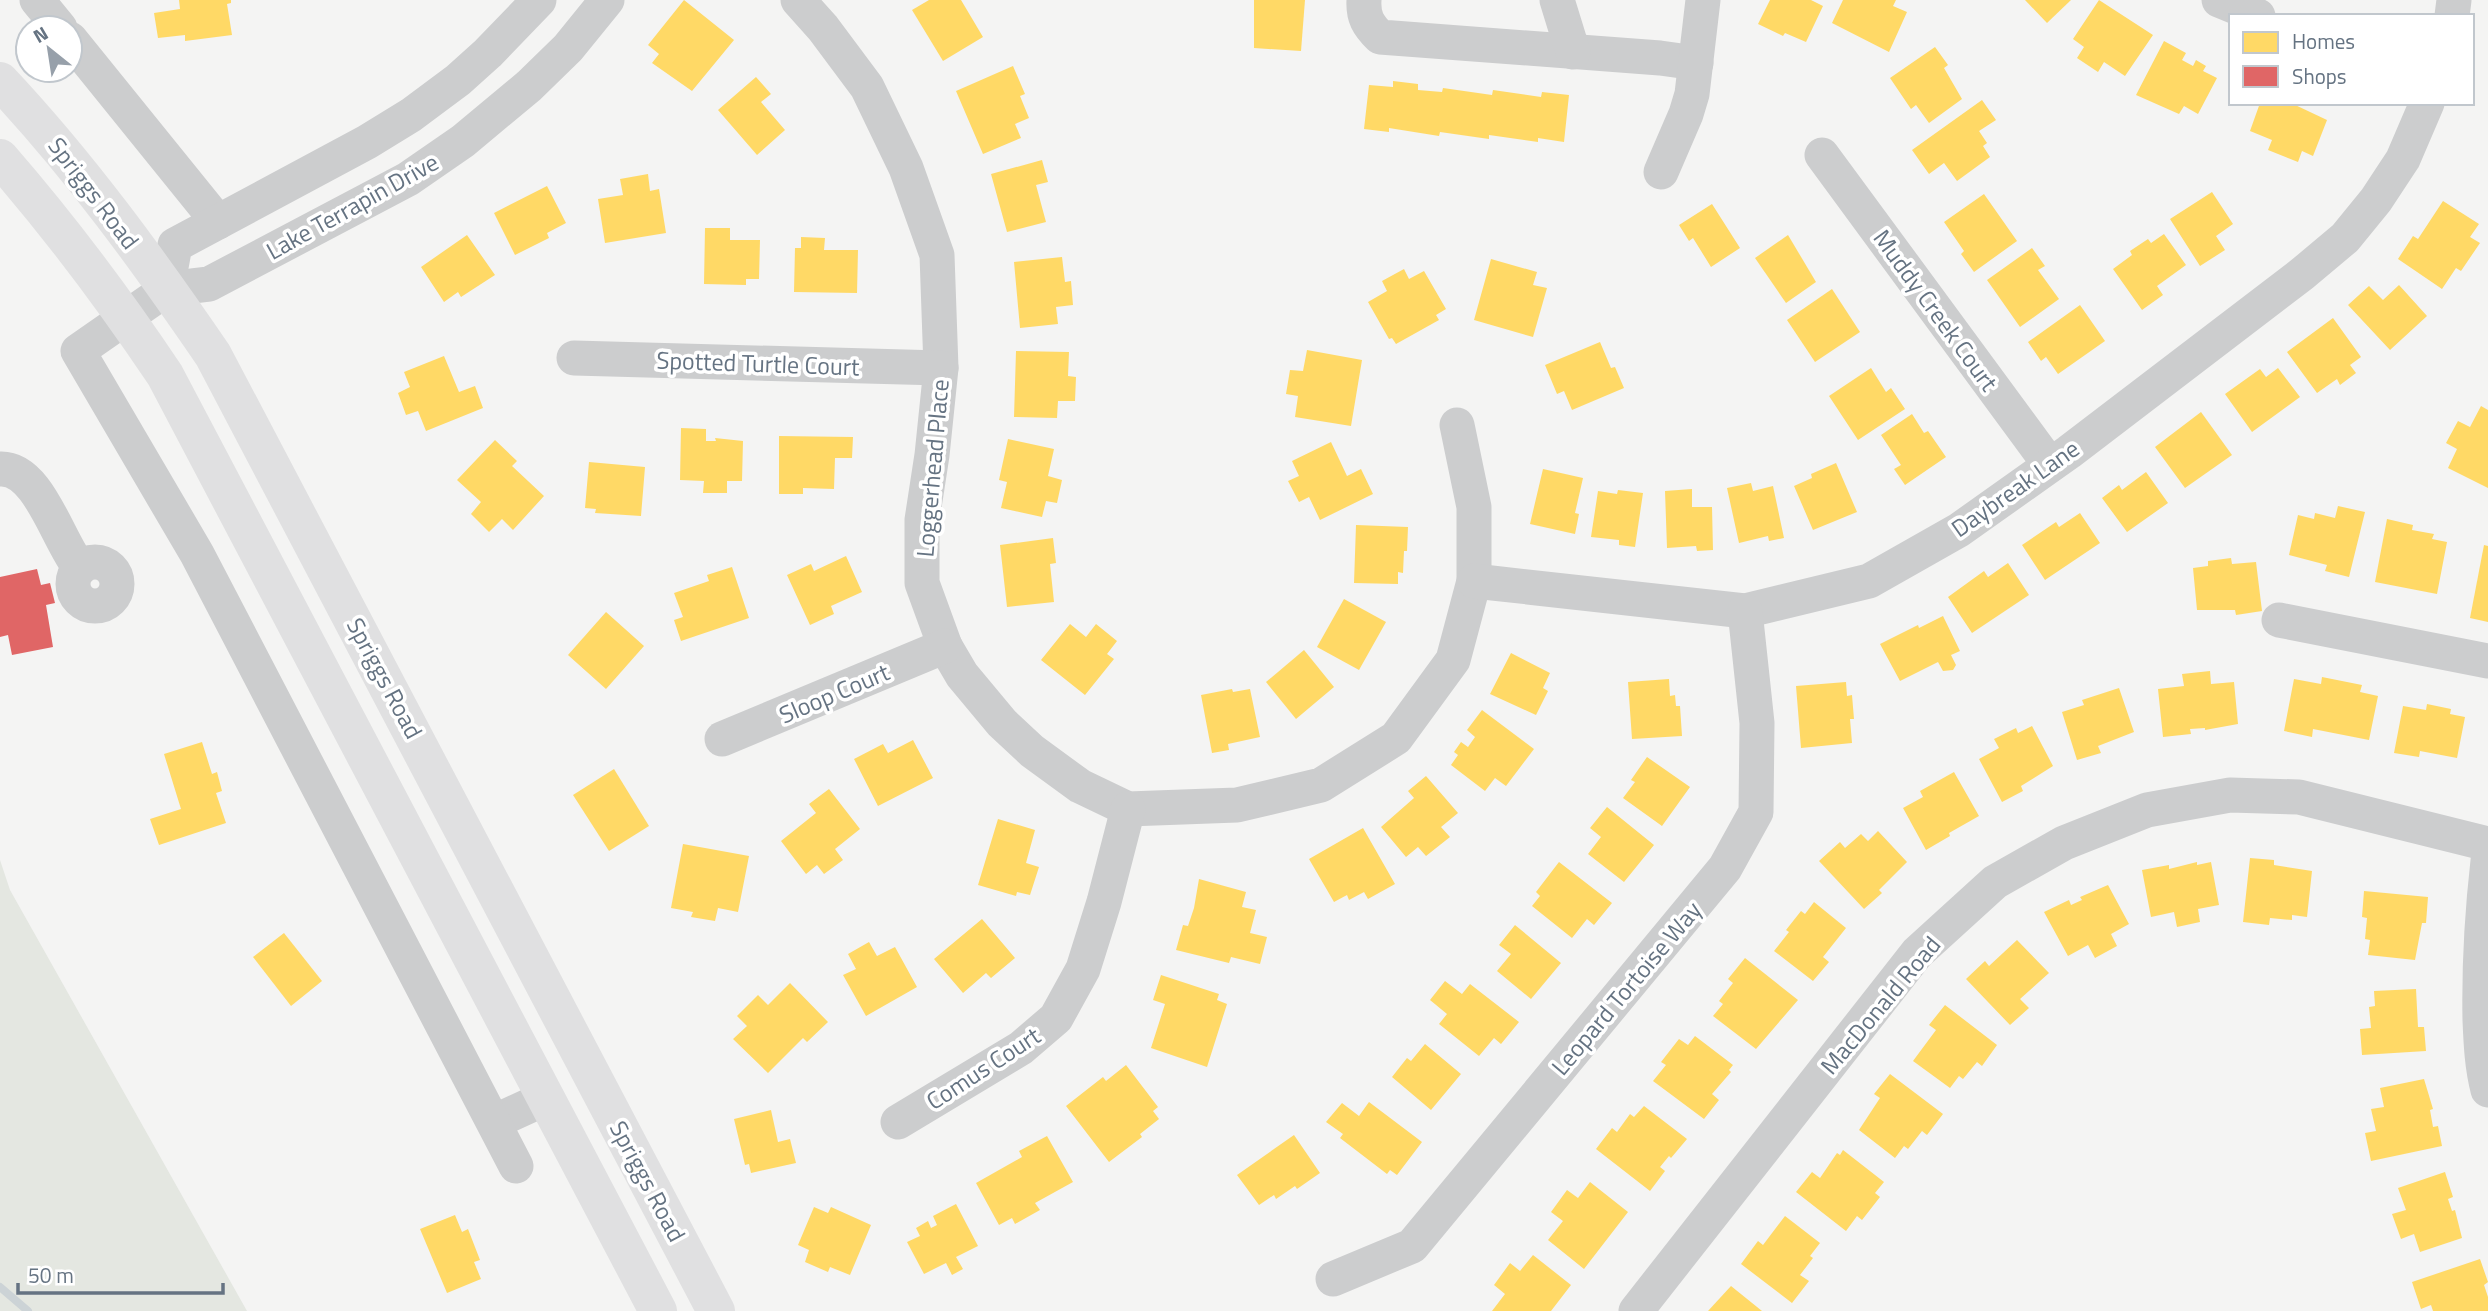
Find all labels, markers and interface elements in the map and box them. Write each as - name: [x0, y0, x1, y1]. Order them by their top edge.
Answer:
- north arrow: [14, 14, 84, 84]
- legend: [2229, 14, 2474, 105]
- text: N: [27, 18, 53, 50]
- text: Homes: [2292, 25, 2355, 57]
- text: Shops: [2292, 60, 2347, 92]
- street label: Spriggs Road: [40, 129, 148, 257]
- street label: Lake Terrapin Drive: [259, 144, 445, 268]
- street label: Muddy Creek Court: [1865, 222, 2007, 399]
- street label: Spotted Turtle Court: [656, 341, 861, 385]
- street label: Loggerhead Place: [906, 378, 958, 558]
- street label: Daybreak Lane: [1944, 430, 2086, 546]
- street label: Spriggs Road: [338, 611, 432, 745]
- street label: Sloop Court: [773, 653, 895, 732]
- street label: Leopard Tortoise Way: [1542, 893, 1710, 1083]
- street label: MacDonald Road: [1811, 928, 1949, 1082]
- street label: Comus Court: [919, 1017, 1048, 1118]
- street label: Spriggs Road: [601, 1114, 695, 1248]
- scale bar: [18, 1252, 222, 1296]
- text: 50 m: [28, 1259, 74, 1291]

